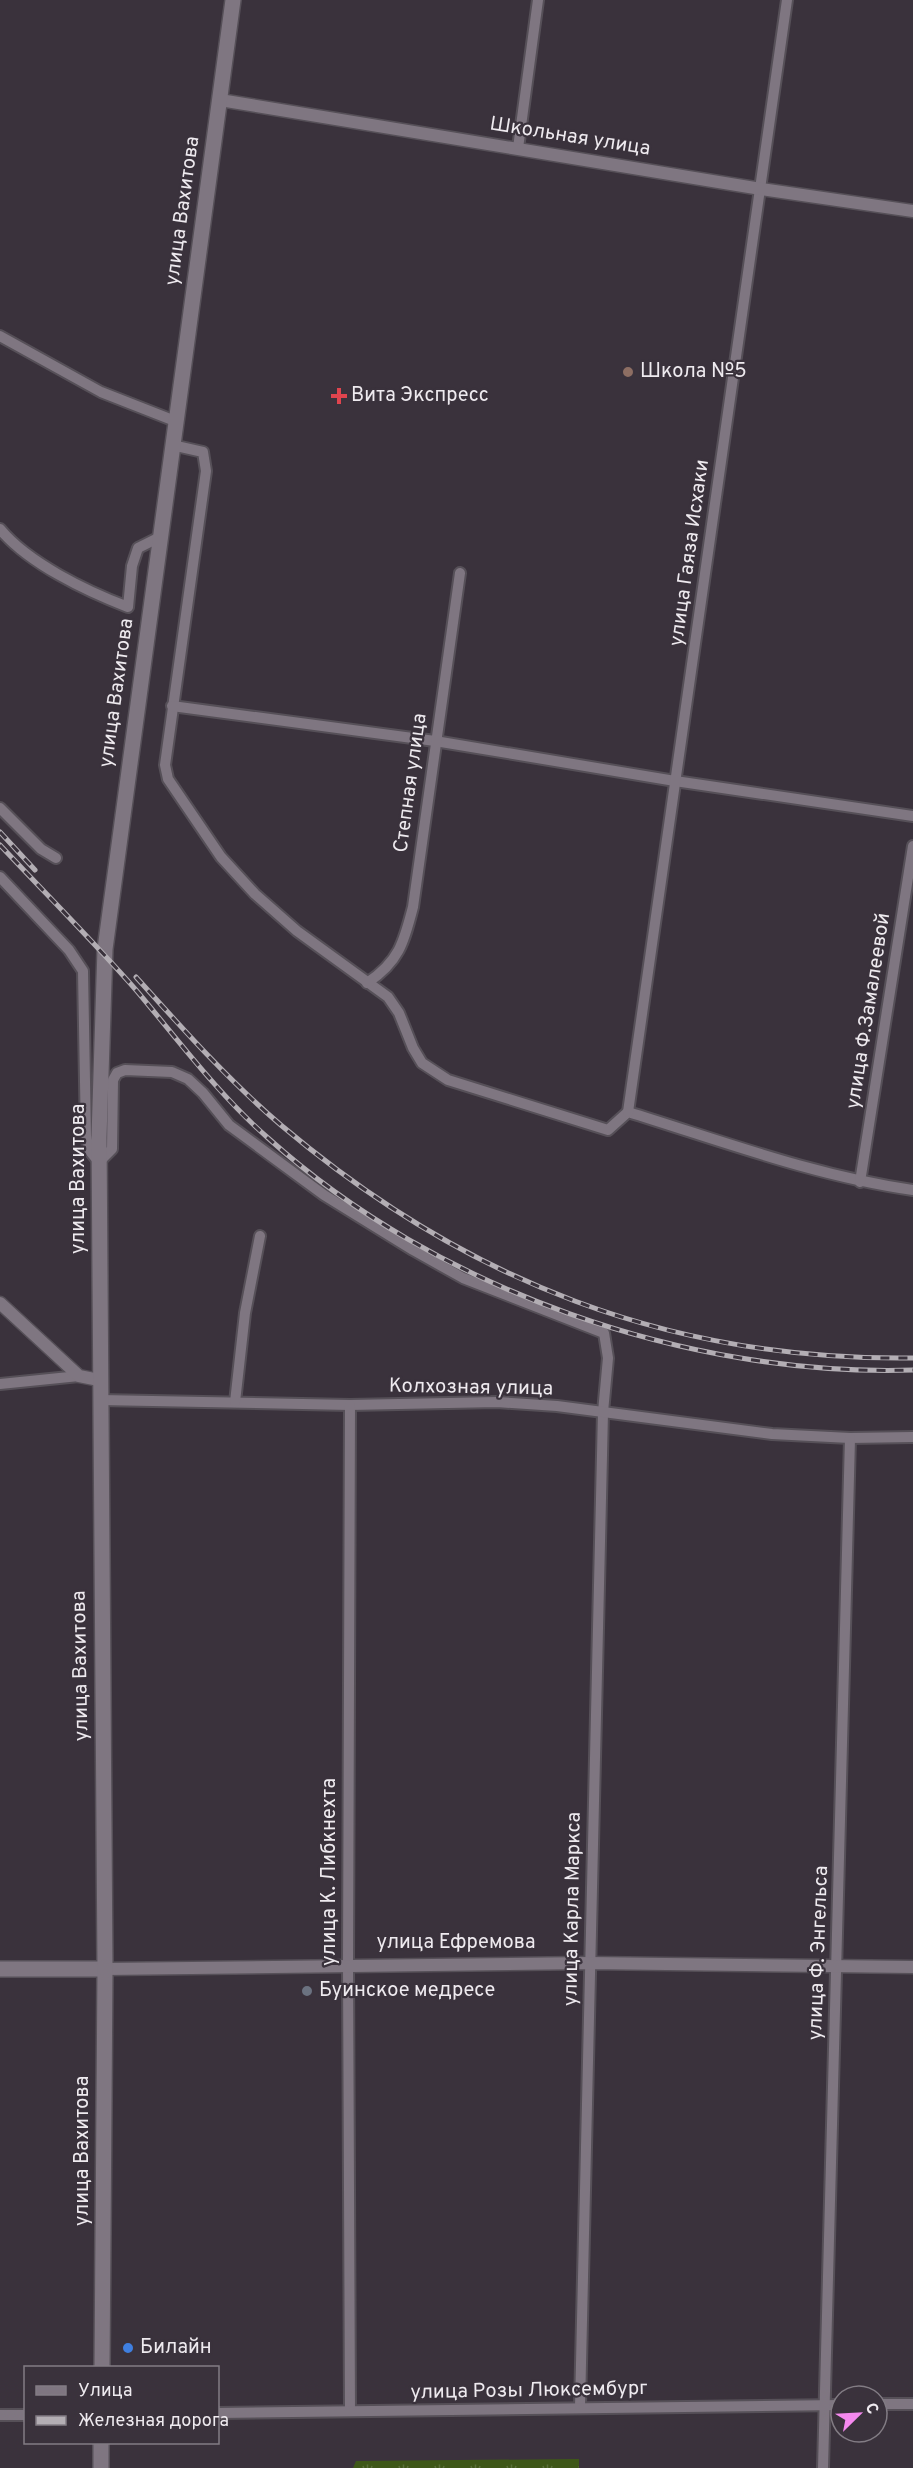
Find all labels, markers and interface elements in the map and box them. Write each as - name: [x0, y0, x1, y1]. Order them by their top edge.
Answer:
- street label: Школьная улица: [488, 111, 652, 163]
- street label: улица Вахитова: [160, 135, 206, 287]
- place label: Школа №5: [640, 359, 747, 385]
- marker: Школа №5: [621, 365, 635, 379]
- place label: Вита Экспресс: [351, 383, 489, 409]
- marker: Вита Экспресс: [332, 389, 346, 403]
- street label: улица Гаяза Исхаки: [664, 458, 716, 648]
- street label: улица Вахитова: [94, 617, 140, 769]
- street label: Степная улица: [388, 712, 434, 854]
- street label: улица Ф.Замалеевой: [841, 911, 897, 1111]
- street label: улица Вахитова: [66, 1104, 92, 1254]
- street label: Колхозная улица: [389, 1374, 553, 1402]
- street label: улица Вахитова: [67, 1590, 95, 1742]
- street label: улица К. Либкнехта: [317, 1778, 343, 1966]
- street label: улица Карла Маркса: [558, 1812, 588, 2006]
- street label: улица Ф. Энгельса: [803, 1865, 835, 2041]
- street label: улица Ефремова: [376, 1930, 536, 1956]
- place label: Буинское медресе: [319, 1978, 495, 2004]
- marker: Буинское медресе: [300, 1984, 314, 1998]
- street label: улица Вахитова: [70, 2076, 96, 2226]
- place label: Билайн: [140, 2335, 212, 2361]
- marker: Билайн: [121, 2341, 135, 2355]
- legend: [24, 2366, 219, 2444]
- street label: улица Розы Люксембург: [410, 2376, 648, 2406]
- text: Улица: [78, 2380, 132, 2403]
- north arrow: [829, 2384, 889, 2444]
- text: С: [860, 2400, 882, 2417]
- text: Железная дорога: [78, 2410, 229, 2433]

